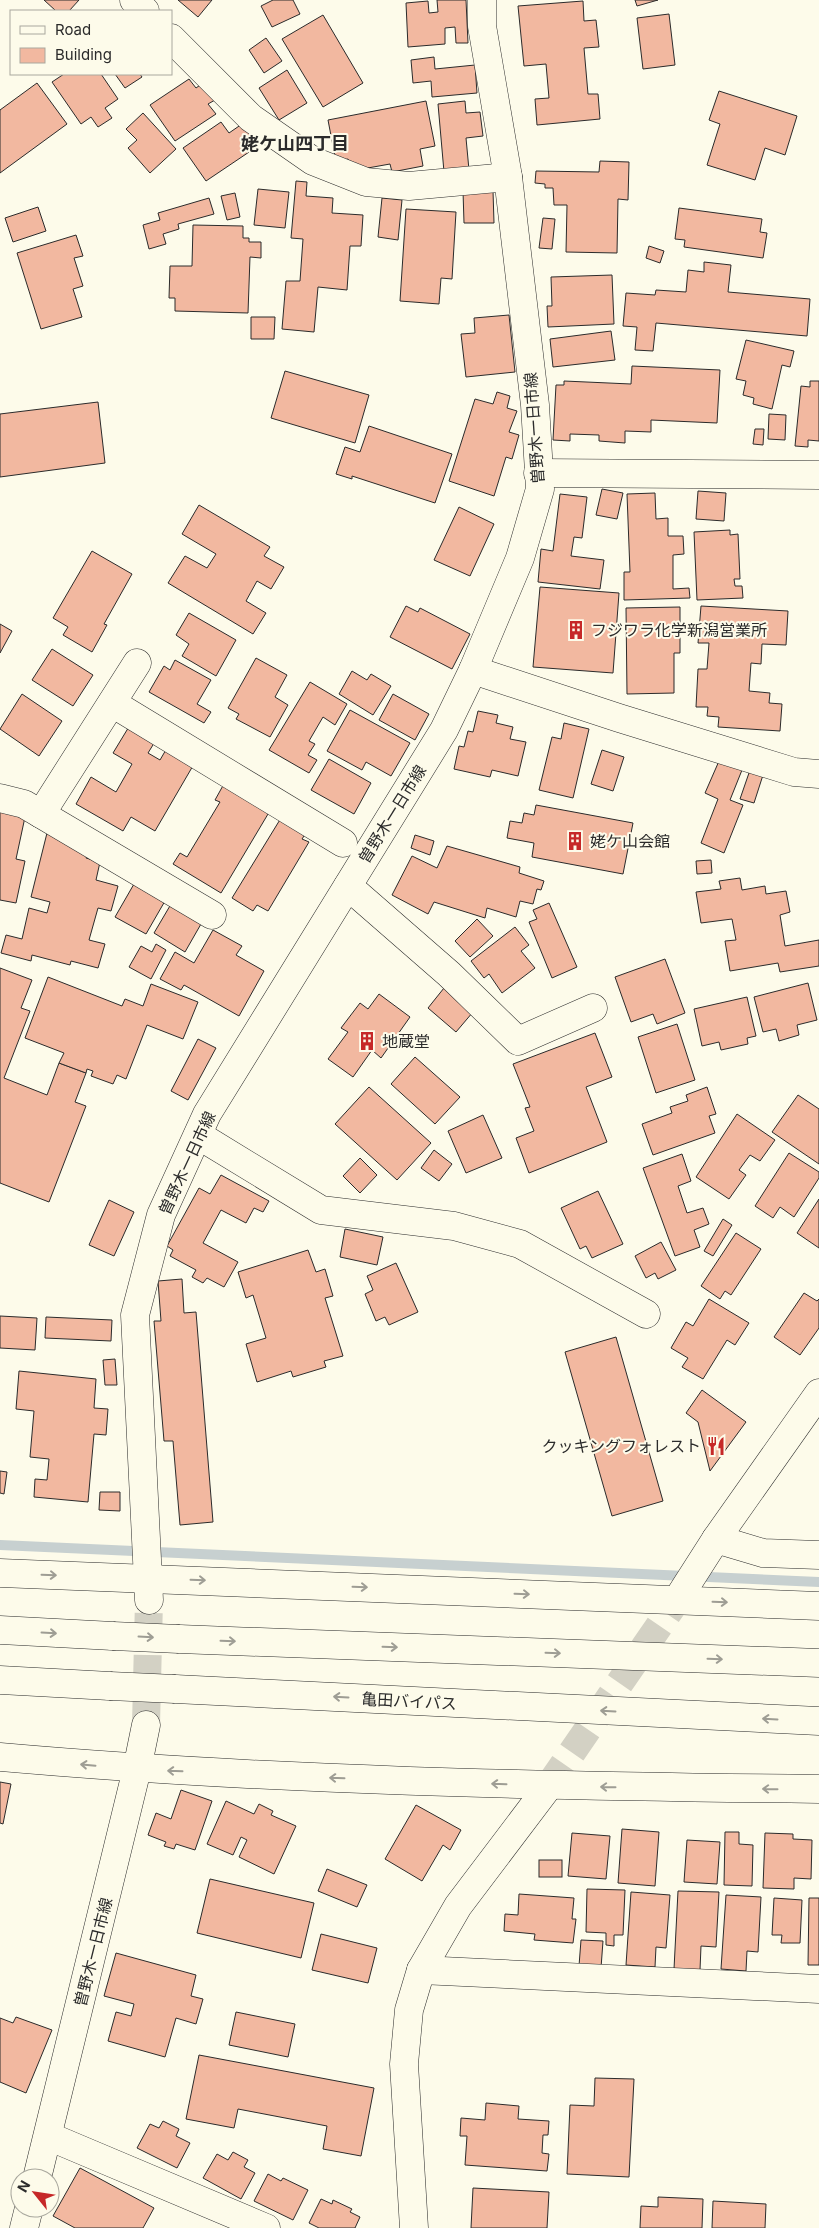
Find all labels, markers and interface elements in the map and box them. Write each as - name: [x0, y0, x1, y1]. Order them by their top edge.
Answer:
- legend: [10, 10, 172, 75]
- text: Road: [55, 20, 91, 39]
- text: Building: [55, 45, 112, 64]
- district label: 姥ケ山四丁目: [241, 133, 349, 154]
- street label: 曽野木一日市線: [520, 371, 548, 485]
- building icon: フジワラ化学新潟営業所: [565, 619, 587, 641]
- place label: フジワラ化学新潟営業所: [591, 620, 767, 640]
- street label: 曽野木一日市線: [354, 761, 430, 867]
- building icon: 姥ケ山会館: [564, 830, 586, 852]
- place label: 姥ケ山会館: [590, 831, 670, 851]
- building icon: 地蔵堂: [356, 1030, 378, 1052]
- place label: 地蔵堂: [382, 1031, 430, 1051]
- street label: 曽野木一日市線: [154, 1108, 220, 1218]
- restaurant icon: クッキングフォレスト: [705, 1435, 727, 1457]
- place label: クッキングフォレスト: [541, 1436, 701, 1456]
- one-way arrow: [40, 1570, 56, 1579]
- one-way arrow: [189, 1576, 205, 1585]
- one-way arrow: [352, 1583, 368, 1592]
- one-way arrow: [514, 1589, 530, 1599]
- one-way arrow: [711, 1598, 727, 1607]
- one-way arrow: [40, 1628, 56, 1637]
- one-way arrow: [138, 1633, 154, 1642]
- one-way arrow: [220, 1636, 236, 1645]
- one-way arrow: [382, 1642, 398, 1651]
- one-way arrow: [544, 1648, 561, 1658]
- one-way arrow: [706, 1654, 723, 1664]
- street label: 亀田バイパス: [361, 1689, 457, 1713]
- one-way arrow: [333, 1693, 349, 1702]
- one-way arrow: [600, 1706, 616, 1715]
- one-way arrow: [763, 1714, 779, 1723]
- one-way arrow: [81, 1760, 97, 1770]
- one-way arrow: [167, 1766, 183, 1775]
- one-way arrow: [329, 1773, 345, 1782]
- one-way arrow: [492, 1780, 508, 1789]
- one-way arrow: [600, 1782, 616, 1792]
- one-way arrow: [763, 1784, 779, 1793]
- street label: 曽野木一日市線: [70, 1895, 116, 2009]
- north arrow: [10, 2168, 60, 2218]
- text: N: [13, 2177, 33, 2195]

